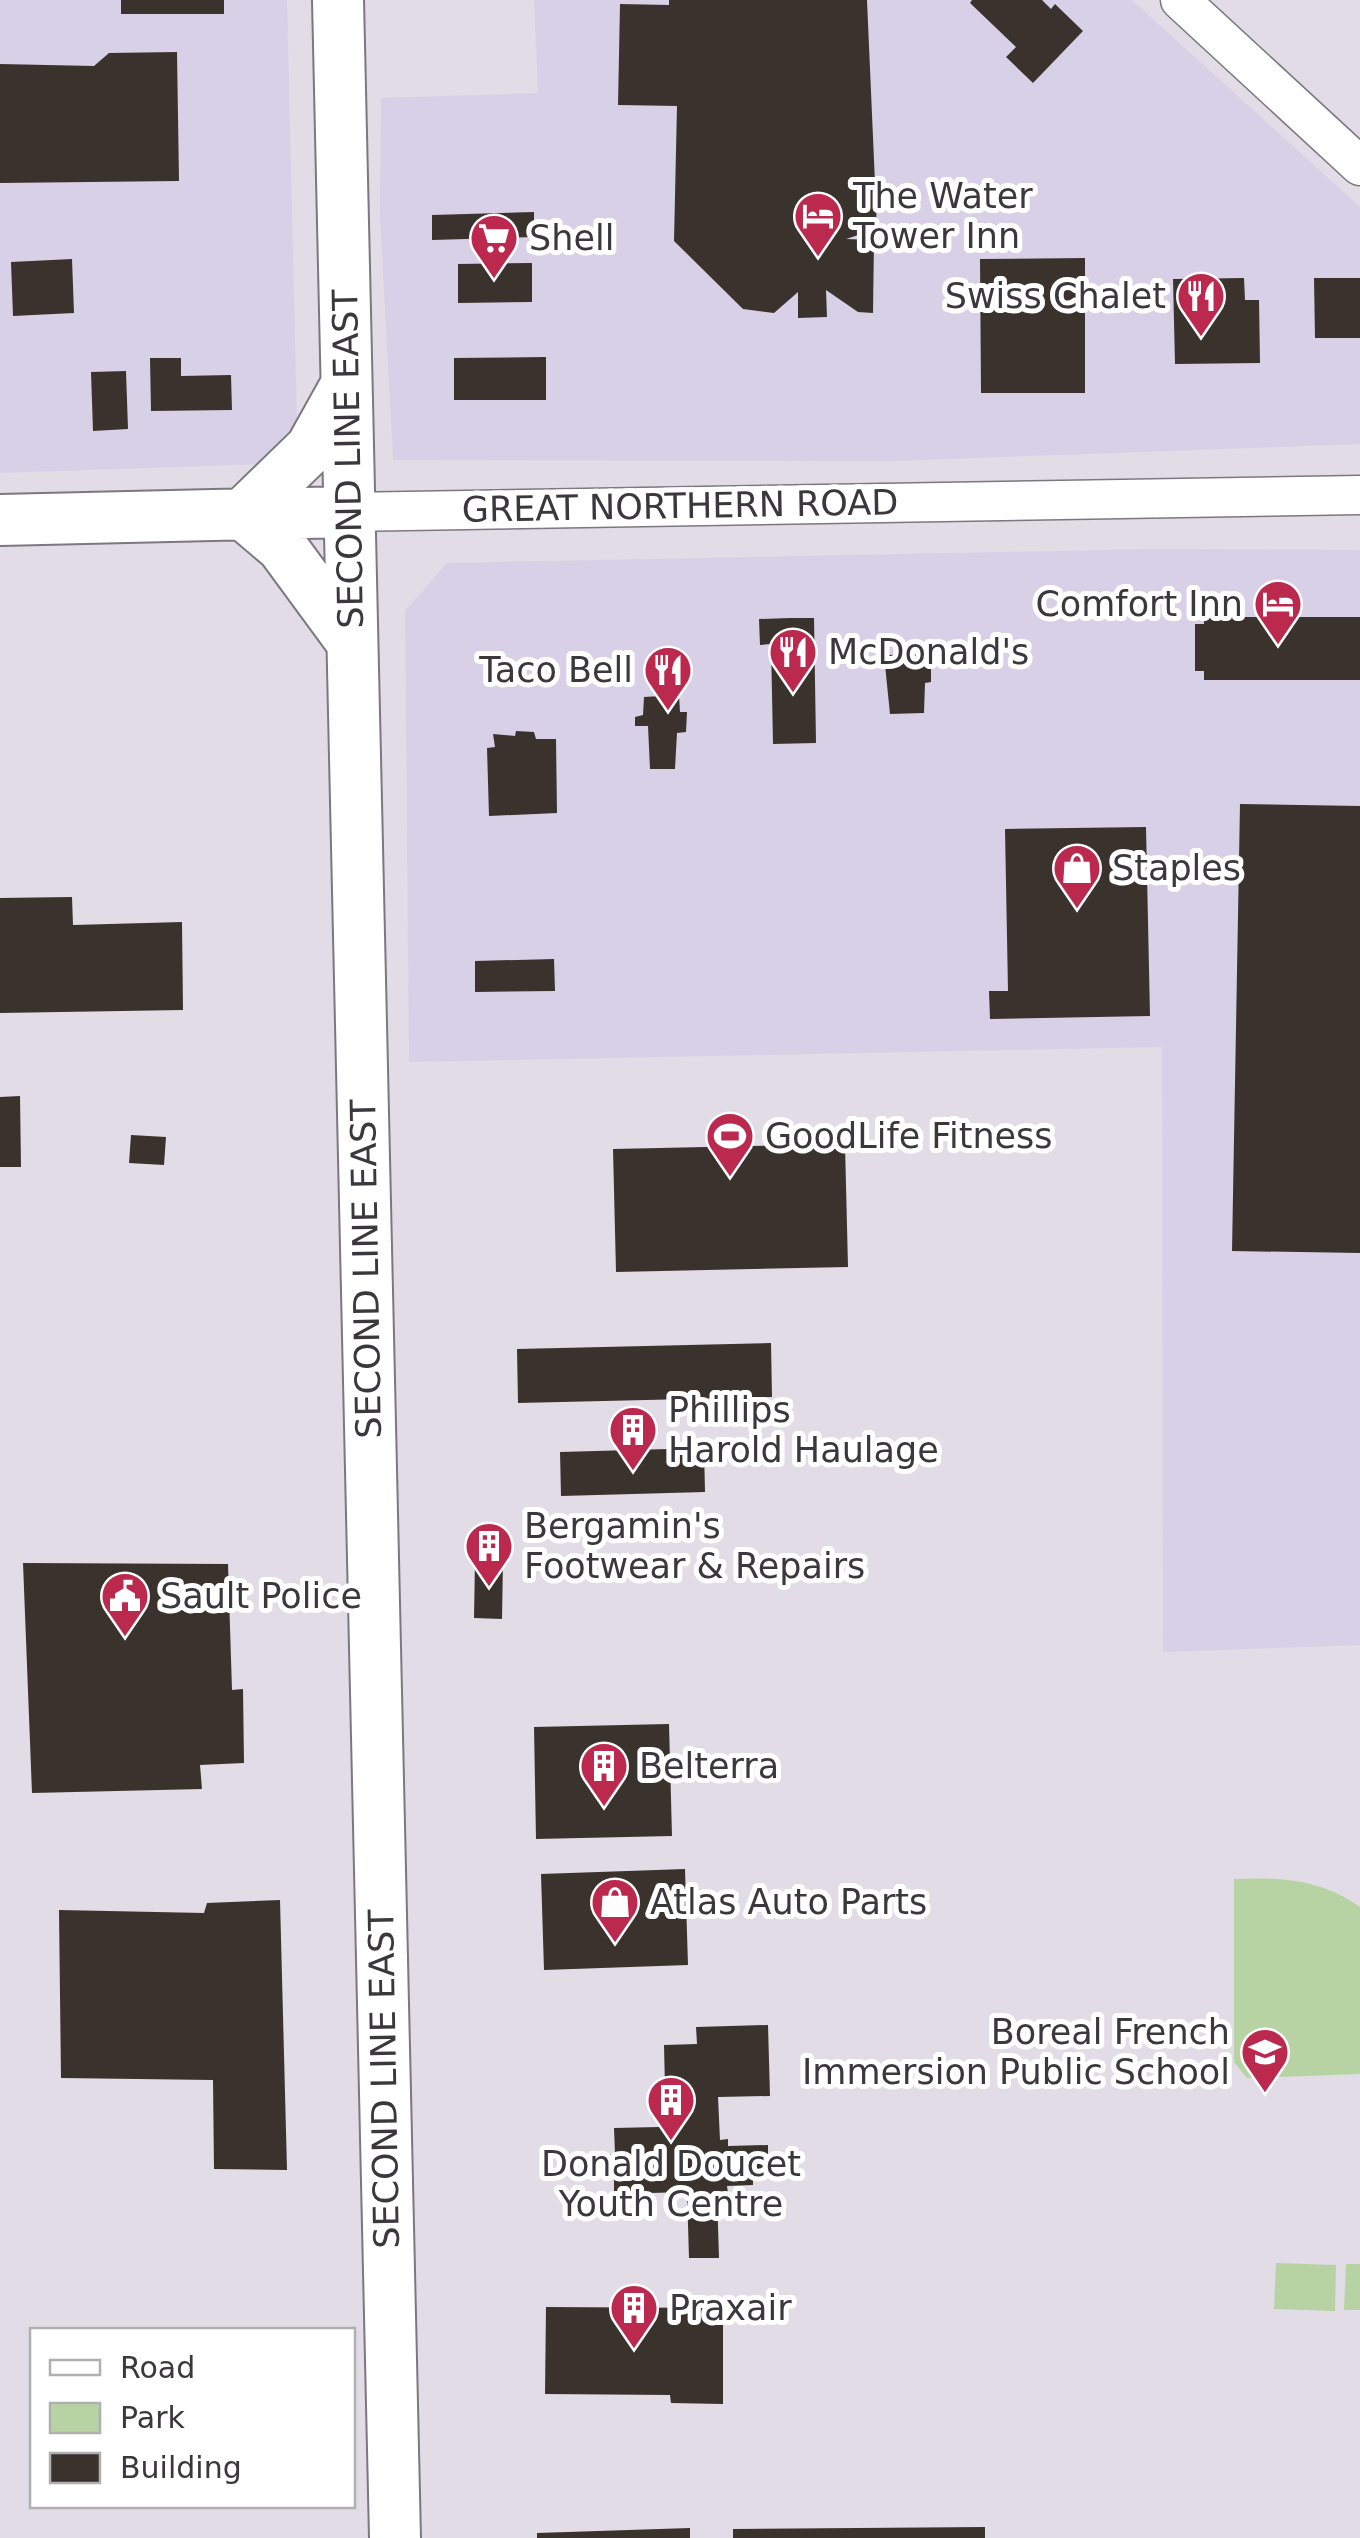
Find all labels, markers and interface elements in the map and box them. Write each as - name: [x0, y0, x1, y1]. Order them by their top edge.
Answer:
- place label: The Water Tower Inn: [852, 176, 1033, 256]
- hotel icon: The Water Tower Inn: [792, 190, 844, 258]
- supermarket icon: Shell: [468, 212, 520, 280]
- place label: Shell: [529, 218, 614, 258]
- restaurant icon: Swiss Chalet: [1175, 270, 1227, 338]
- place label: Swiss Chalet: [945, 276, 1166, 316]
- street label: SECOND LINE EAST: [325, 288, 371, 629]
- street label: GREAT NORTHERN ROAD: [461, 482, 899, 530]
- hotel icon: Comfort Inn: [1252, 578, 1304, 646]
- place label: Comfort Inn: [1035, 584, 1243, 624]
- restaurant icon: McDonald's: [767, 626, 819, 694]
- place label: McDonald's: [828, 632, 1029, 672]
- restaurant icon: Taco Bell: [642, 644, 694, 712]
- place label: Taco Bell: [478, 650, 633, 690]
- shop icon: Staples: [1051, 842, 1103, 910]
- place label: Staples: [1112, 848, 1241, 888]
- street label: SECOND LINE EAST: [343, 1098, 389, 1439]
- sports icon: GoodLife Fitness: [704, 1110, 756, 1178]
- place label: GoodLife Fitness: [765, 1116, 1053, 1156]
- place label: Phillips Harold Haulage: [668, 1390, 939, 1470]
- building icon: Phillips Harold Haulage: [607, 1404, 659, 1472]
- place label: Bergamin's Footwear & Repairs: [524, 1506, 865, 1586]
- building icon: Bergamin's Footwear & Repairs: [463, 1520, 515, 1588]
- public building icon: Sault Police: [99, 1570, 151, 1638]
- place label: Sault Police: [160, 1576, 362, 1616]
- building icon: Belterra: [578, 1740, 630, 1808]
- place label: Belterra: [639, 1746, 779, 1786]
- shop icon: Atlas Auto Parts: [589, 1876, 641, 1944]
- place label: Atlas Auto Parts: [650, 1882, 927, 1922]
- street label: SECOND LINE EAST: [361, 1908, 407, 2249]
- place label: Boreal French Immersion Public School: [802, 2012, 1230, 2092]
- school or university icon: Boreal French Immersion Public School: [1239, 2026, 1291, 2094]
- building icon: Donald Doucet Youth Centre: [645, 2074, 697, 2142]
- place label: Donald Doucet Youth Centre: [541, 2144, 801, 2224]
- building icon: Praxair: [608, 2282, 660, 2350]
- place label: Praxair: [669, 2288, 792, 2328]
- legend: [30, 2328, 355, 2508]
- text: Road: [120, 2350, 195, 2385]
- text: Park: [120, 2400, 185, 2435]
- text: Building: [120, 2450, 242, 2485]

